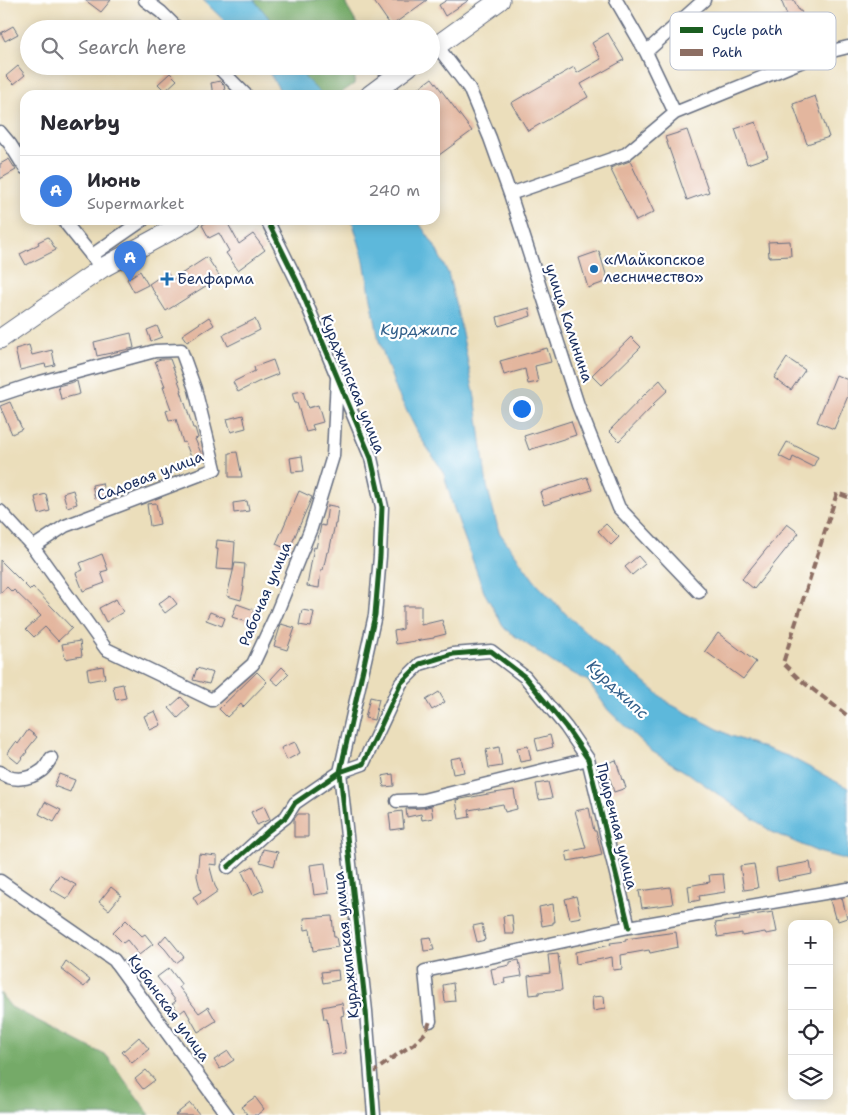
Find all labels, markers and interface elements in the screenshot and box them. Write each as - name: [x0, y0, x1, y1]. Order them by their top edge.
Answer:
- legend: [670, 12, 836, 70]
- search box: [20, 20, 440, 75]
- text: Cycle path: [712, 21, 783, 39]
- icon: search: [38, 34, 66, 62]
- text: Search here: [78, 35, 187, 60]
- text: Path: [712, 43, 743, 61]
- text: Nearby: [40, 109, 120, 137]
- text: Июнь: [87, 168, 140, 193]
- text: A: [50, 180, 62, 201]
- text: 240 m: [368, 180, 420, 201]
- text: Supermarket: [87, 193, 184, 214]
- pin: A: [114, 241, 146, 282]
- place label: «Майкопское лесничество»: [604, 250, 705, 287]
- street label: улица Калинина: [540, 261, 598, 386]
- marker: «Майкопское лесничество»: [588, 263, 600, 275]
- place label: Белфарма: [177, 269, 255, 289]
- marker: Белфарма: [161, 273, 173, 285]
- street label: Курджипская улица: [316, 312, 390, 457]
- water label: Курджипс: [380, 319, 458, 340]
- your location: [509, 396, 535, 422]
- street label: Садовая улица: [94, 446, 207, 506]
- street label: Рабочая улица: [234, 538, 296, 649]
- water label: Курджипс: [582, 655, 653, 723]
- street label: Приречная улица: [592, 761, 643, 892]
- street label: Курджипская улица: [328, 870, 364, 1020]
- map controls: [788, 920, 833, 1100]
- button: +: [788, 920, 833, 965]
- street label: Кубанская улица: [123, 950, 215, 1066]
- button: −: [788, 965, 833, 1010]
- button: locate: [788, 1010, 833, 1055]
- button: layers: [788, 1055, 833, 1100]

